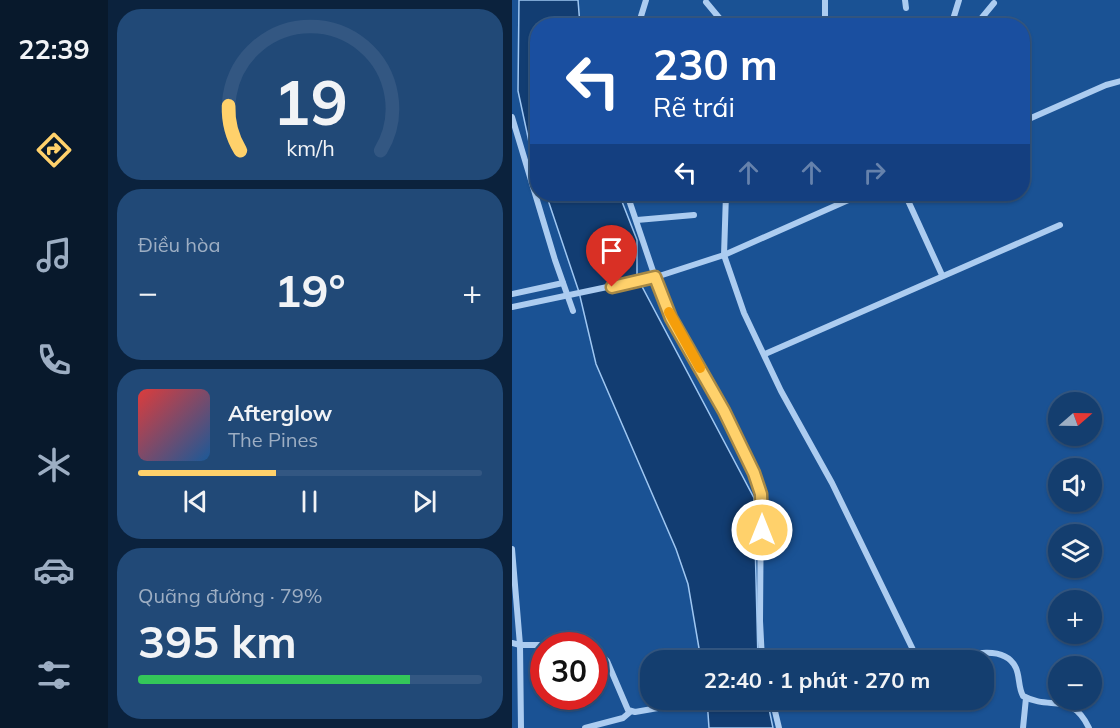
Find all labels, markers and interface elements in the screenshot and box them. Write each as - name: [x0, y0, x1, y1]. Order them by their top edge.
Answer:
- text: 22:39: [18, 32, 90, 66]
- text: 230 m: [653, 38, 778, 91]
- icon: left: [554, 42, 632, 120]
- text: 19: [273, 63, 347, 142]
- text: Rẽ trái: [653, 90, 735, 124]
- icon: directions: [33, 129, 75, 171]
- text: km/h: [286, 135, 334, 162]
- icon: left: [669, 156, 702, 189]
- icon: ahead: [732, 156, 765, 189]
- icon: ahead: [795, 156, 828, 189]
- icon: right: [858, 156, 891, 189]
- pin: [586, 225, 637, 287]
- text: Điều hòa: [138, 232, 220, 257]
- icon: music: [33, 234, 75, 276]
- icon: arrive: [595, 234, 628, 267]
- text: 19°: [274, 262, 346, 318]
- text: −: [138, 271, 158, 312]
- text: +: [462, 271, 482, 312]
- icon: phone: [33, 339, 75, 381]
- north arrow: [1048, 392, 1102, 446]
- map controls: [1048, 392, 1102, 710]
- text: Afterglow: [228, 399, 332, 427]
- text: The Pines: [228, 427, 318, 452]
- icon: climate: [33, 444, 75, 486]
- button: sound: [1048, 458, 1102, 512]
- icon: previous: [179, 485, 212, 518]
- icon: pause: [293, 485, 326, 518]
- icon: next: [408, 485, 441, 518]
- position arrow: [730, 498, 794, 562]
- button: layers: [1048, 524, 1102, 578]
- icon: car: [33, 549, 75, 591]
- text: Quãng đường · 79%: [138, 583, 323, 608]
- button: +: [1048, 590, 1102, 644]
- text: 395 km: [138, 613, 297, 669]
- speed limit sign: 30: [530, 632, 608, 710]
- icon: filters: [33, 654, 75, 696]
- button: −: [1048, 656, 1102, 710]
- text: 22:40 · 1 phút · 270 m: [704, 666, 930, 694]

